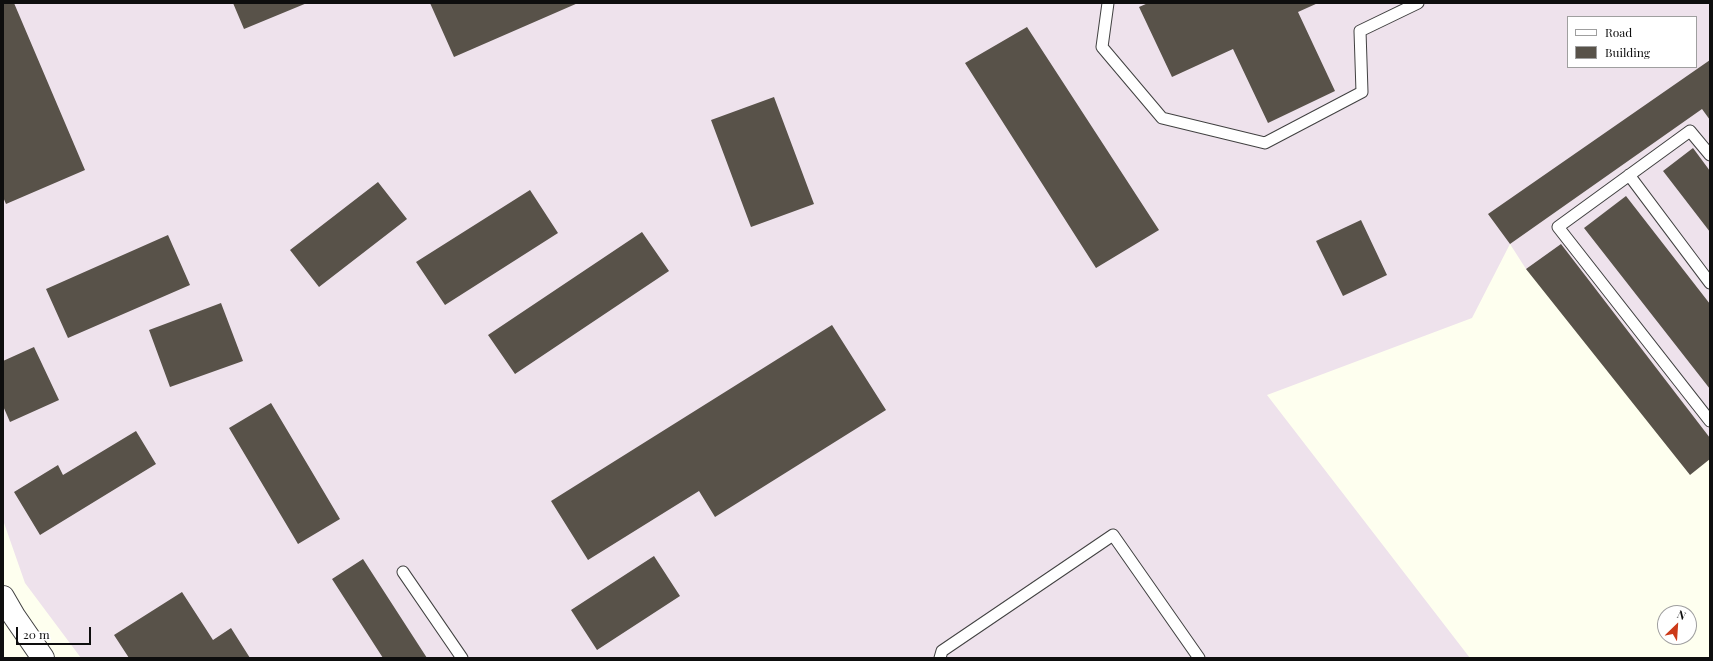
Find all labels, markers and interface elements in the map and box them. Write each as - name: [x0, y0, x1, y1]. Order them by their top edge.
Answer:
- legend: [1567, 16, 1697, 68]
- text: Road: [1605, 24, 1632, 40]
- text: Building: [1605, 44, 1650, 60]
- north arrow: [1657, 605, 1697, 645]
- text: N: [1675, 606, 1689, 623]
- scale bar: [18, 619, 93, 645]
- text: 20 m: [23, 626, 50, 642]

